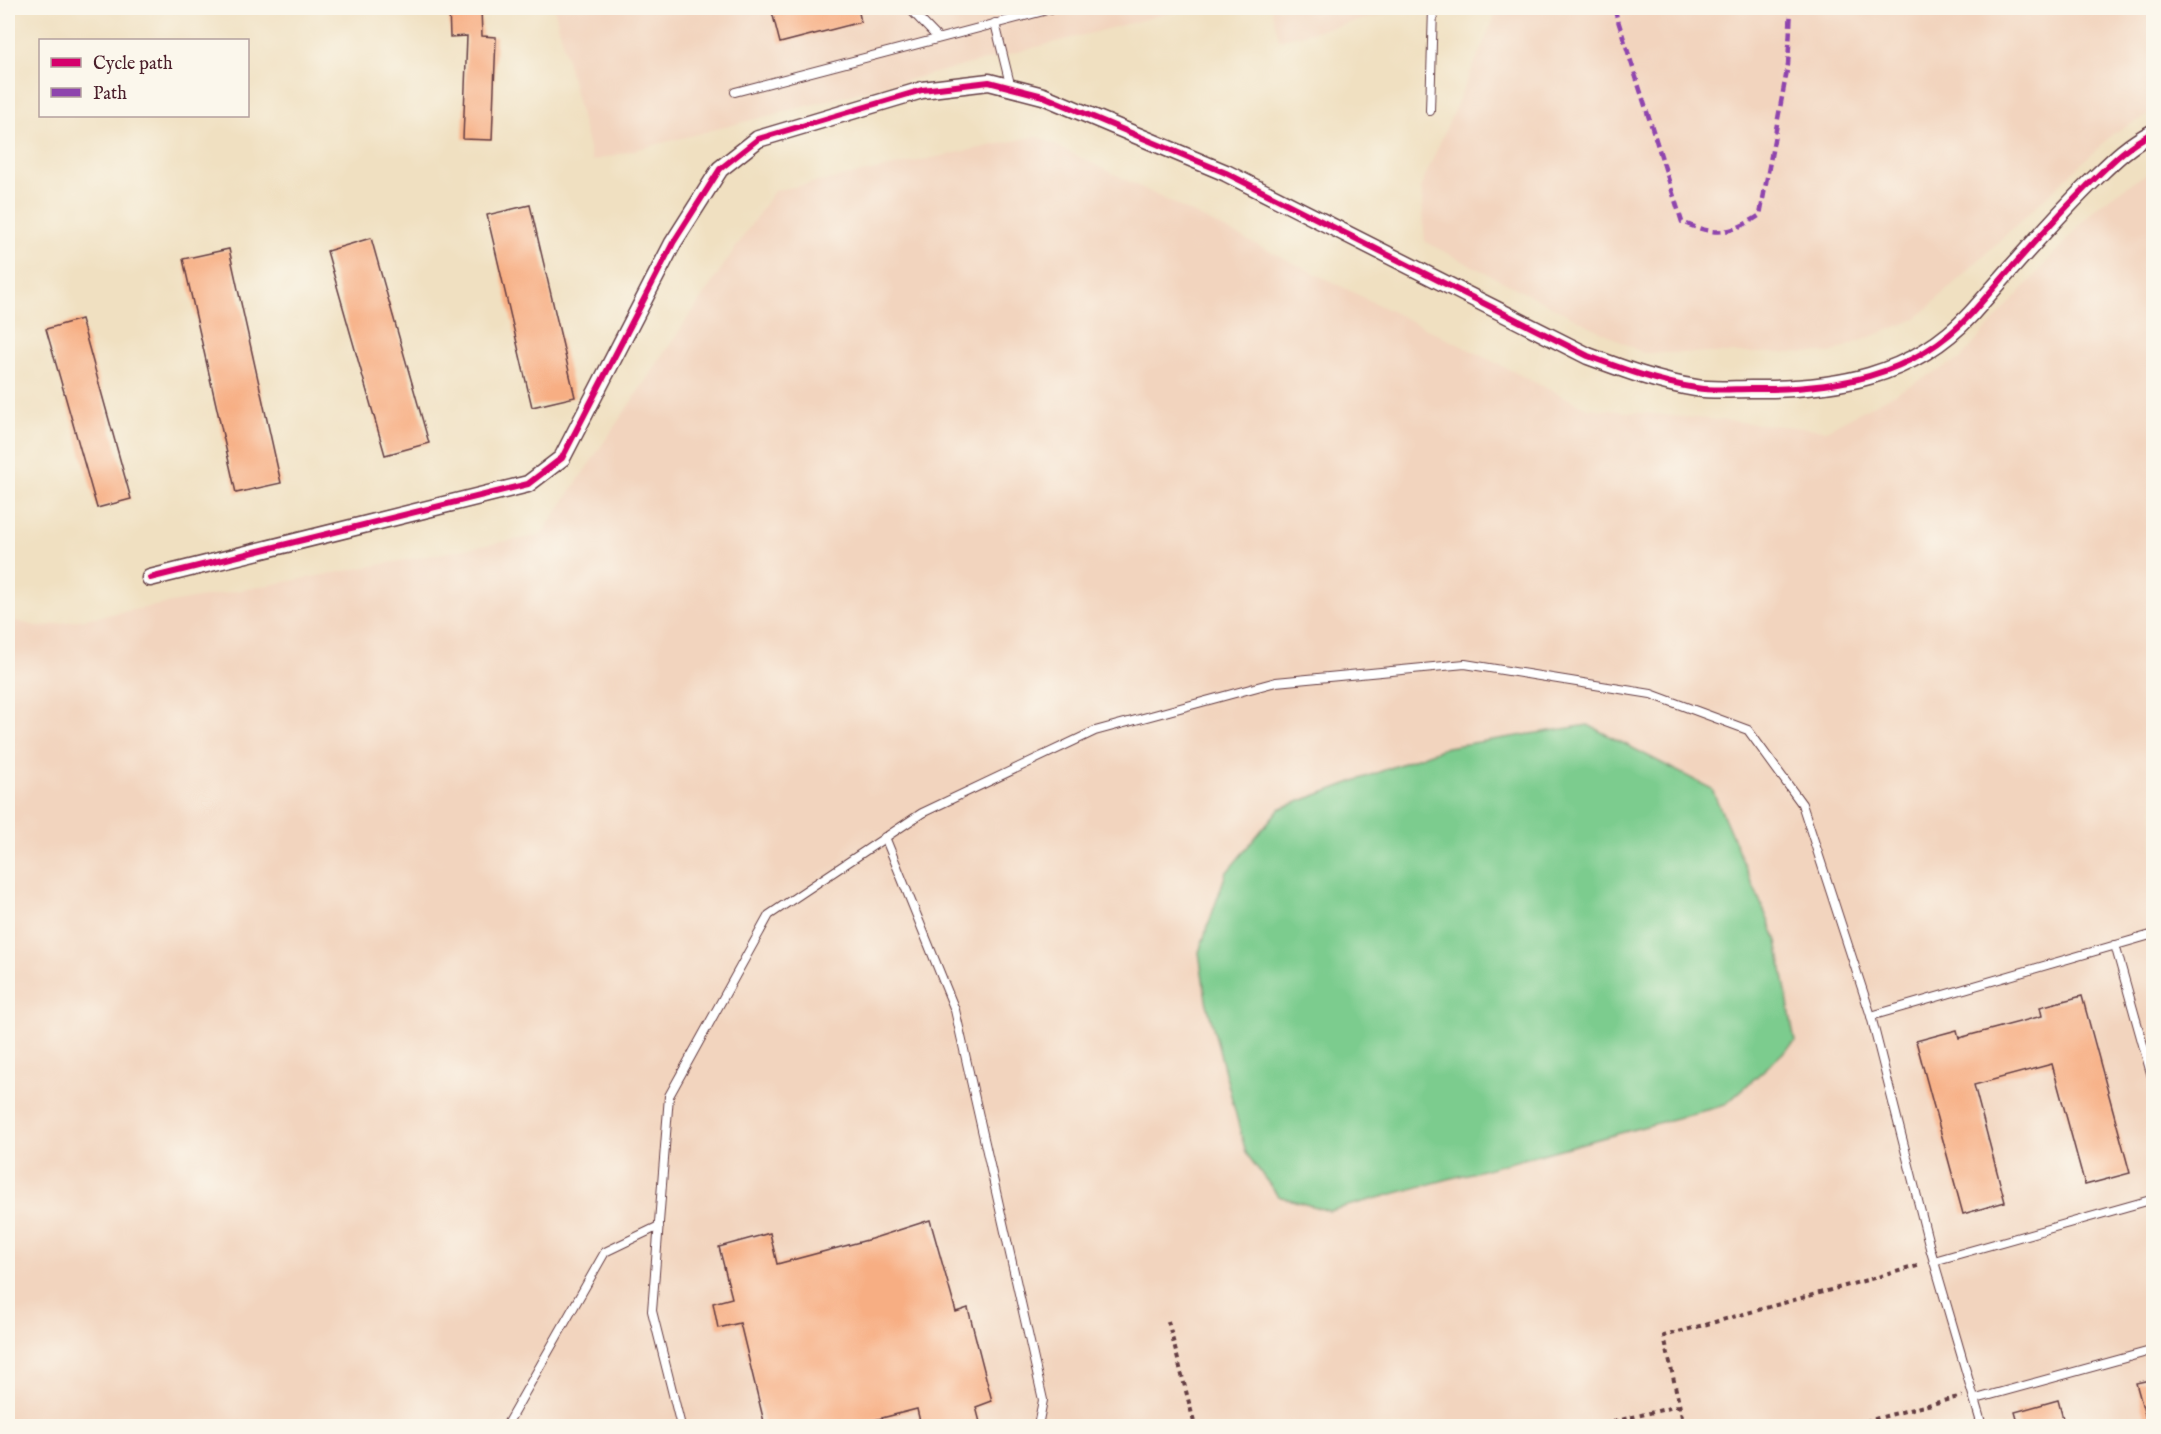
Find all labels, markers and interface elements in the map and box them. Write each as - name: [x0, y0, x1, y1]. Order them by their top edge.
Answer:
- legend: [39, 39, 249, 117]
- text: Cycle path: [93, 53, 173, 76]
- text: Path: [93, 83, 127, 106]

